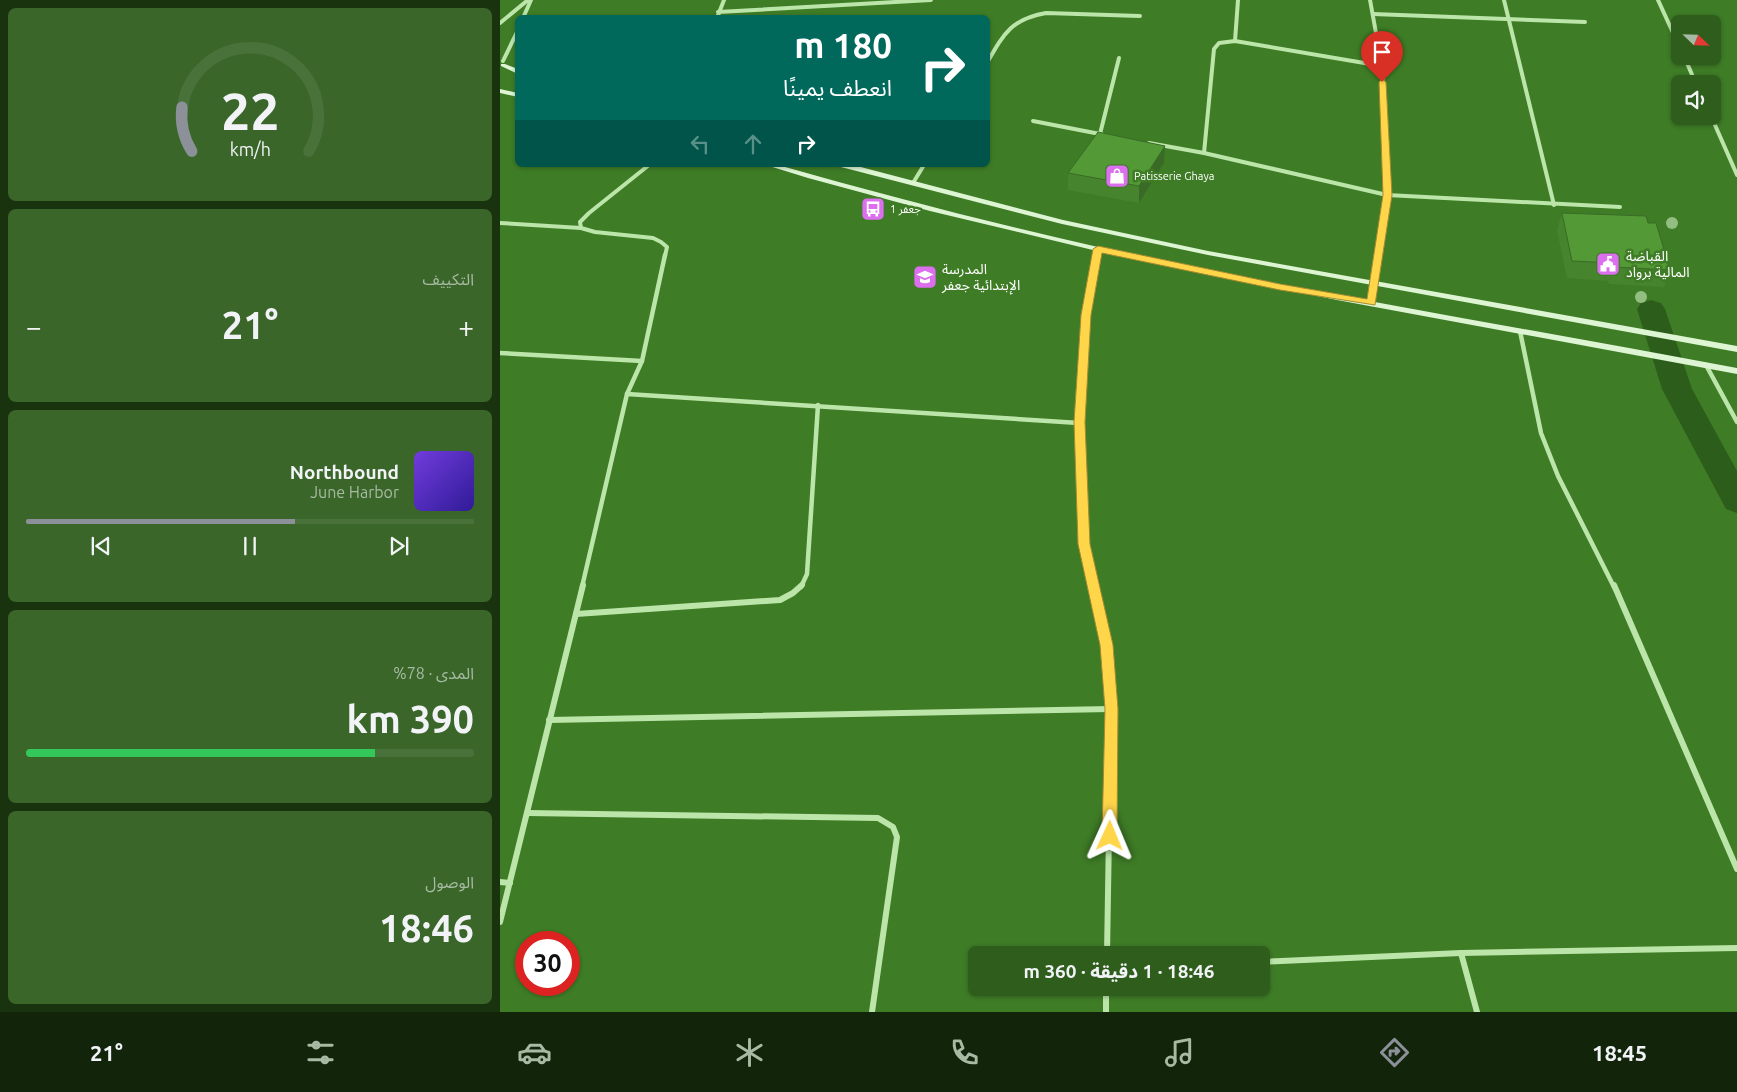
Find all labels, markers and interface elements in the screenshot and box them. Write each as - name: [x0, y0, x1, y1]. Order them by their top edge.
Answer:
- north arrow: [1671, 15, 1721, 65]
- map controls: [1671, 15, 1721, 125]
- text: 180 m: [794, 25, 892, 65]
- pin: [1361, 31, 1403, 82]
- icon: right: [910, 35, 975, 100]
- icon: arrive: [1368, 38, 1396, 66]
- text: انعطف يمينًا: [783, 75, 892, 100]
- button: sound: [1671, 75, 1721, 125]
- text: 22: [221, 82, 279, 140]
- icon: left: [686, 130, 714, 158]
- icon: ahead: [739, 130, 767, 158]
- icon: right: [792, 130, 820, 158]
- text: km/h: [229, 139, 271, 159]
- shop icon: Patisserie Ghaya: [1104, 163, 1130, 189]
- place label: Patisserie Ghaya: [1134, 170, 1214, 182]
- bus stop icon: جعفر 1: [860, 196, 886, 222]
- place label: جعفر 1: [890, 203, 921, 216]
- place label: القباضة المالية برواد: [1626, 248, 1690, 281]
- public building icon: القباضة المالية برواد: [1595, 251, 1621, 277]
- place label: المدرسة الإبتدائية جعفر: [941, 261, 1020, 295]
- school or university icon: المدرسة الإبتدائية جعفر: [912, 264, 938, 290]
- text: التكييف: [422, 270, 474, 288]
- text: 21°: [222, 304, 278, 346]
- text: −: [26, 311, 42, 342]
- text: +: [458, 311, 474, 342]
- text: Northbound: [290, 461, 399, 483]
- text: June Harbor: [310, 483, 399, 501]
- icon: previous: [87, 532, 115, 560]
- icon: pause: [236, 532, 264, 560]
- icon: next: [385, 532, 413, 560]
- text: المدى · 78%: [393, 664, 474, 682]
- text: 390 km: [347, 698, 474, 740]
- position arrow: [1083, 809, 1135, 861]
- text: الوصول: [425, 873, 474, 891]
- text: 18:46: [379, 907, 474, 949]
- speed limit sign: 30: [515, 931, 580, 996]
- text: 18:46 · 1 دقيقة · 360 m: [1023, 960, 1215, 982]
- icon: filters: [303, 1035, 338, 1070]
- icon: car: [517, 1035, 552, 1070]
- icon: climate: [732, 1035, 767, 1070]
- icon: phone: [947, 1035, 982, 1070]
- icon: music: [1162, 1035, 1197, 1070]
- icon: directions: [1377, 1035, 1412, 1070]
- text: 21°: [90, 1040, 123, 1065]
- text: 18:45: [1592, 1040, 1647, 1065]

